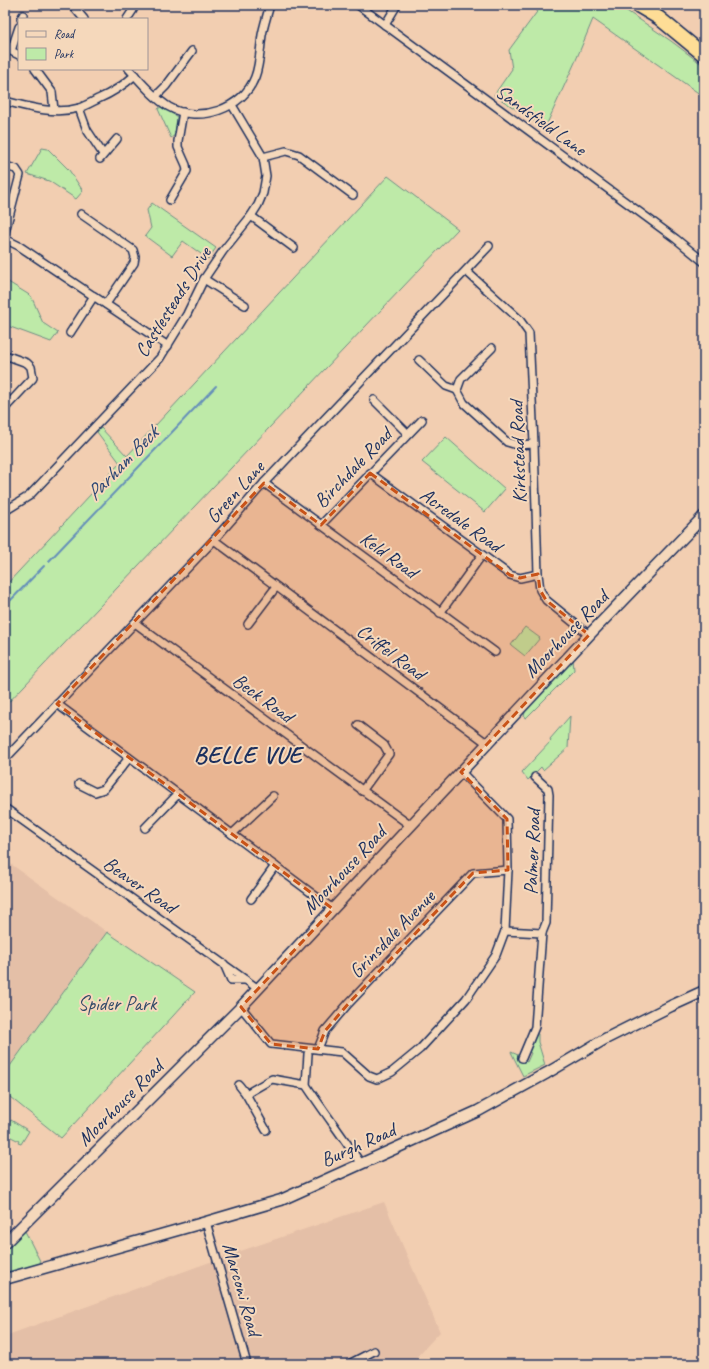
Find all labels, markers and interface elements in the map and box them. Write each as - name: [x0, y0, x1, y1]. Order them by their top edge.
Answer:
- legend: [18, 18, 148, 70]
- text: Road: [54, 26, 76, 42]
- text: Park: [54, 46, 75, 62]
- street label: Sandsfield Lane: [491, 79, 592, 162]
- street label: Castlesteads Drive: [129, 241, 218, 362]
- street label: Kirkstead Road: [504, 397, 532, 504]
- water label: Parham Beck: [80, 418, 166, 506]
- street label: Birchdale Road: [309, 420, 399, 513]
- street label: Green Lane: [200, 454, 271, 529]
- street label: Acredale Road: [415, 482, 509, 560]
- street label: Keld Road: [355, 526, 425, 586]
- street label: Moorhouse Road: [518, 583, 616, 683]
- street label: Criffel Road: [352, 618, 433, 688]
- street label: Beck Road: [228, 668, 301, 730]
- district label: BELLE VUE: [194, 740, 304, 770]
- street label: Palmer Road: [518, 806, 546, 895]
- street label: Moorhouse Road: [297, 818, 393, 919]
- street label: Beaver Road: [99, 851, 184, 921]
- street label: Grinsdale Avenue: [344, 884, 441, 983]
- park label: Spider Park: [78, 991, 158, 1016]
- street label: Moorhouse Road: [72, 1052, 171, 1151]
- street label: Burgh Road: [317, 1116, 402, 1173]
- street label: Marconi Road: [217, 1240, 268, 1341]

